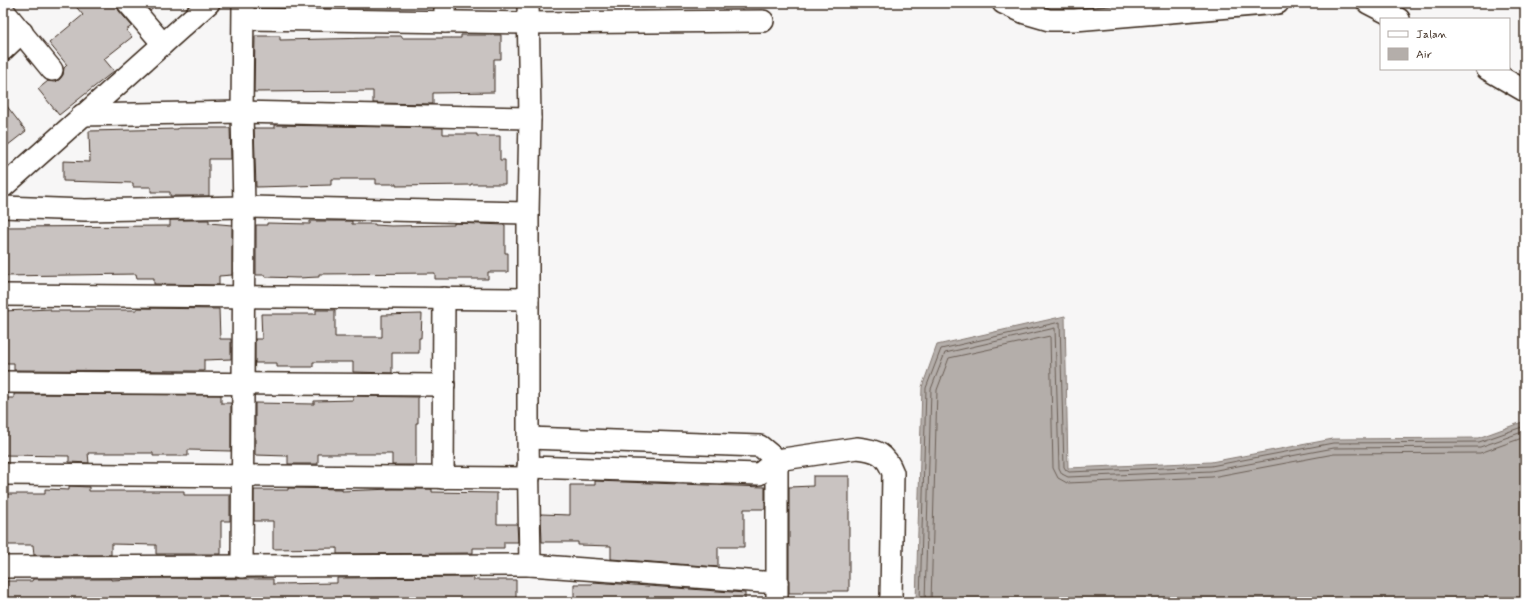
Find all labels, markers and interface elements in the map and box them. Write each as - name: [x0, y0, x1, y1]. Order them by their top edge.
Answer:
- legend: [1380, 18, 1510, 70]
- text: Jalan: [1416, 27, 1448, 43]
- text: Air: [1416, 47, 1432, 63]

